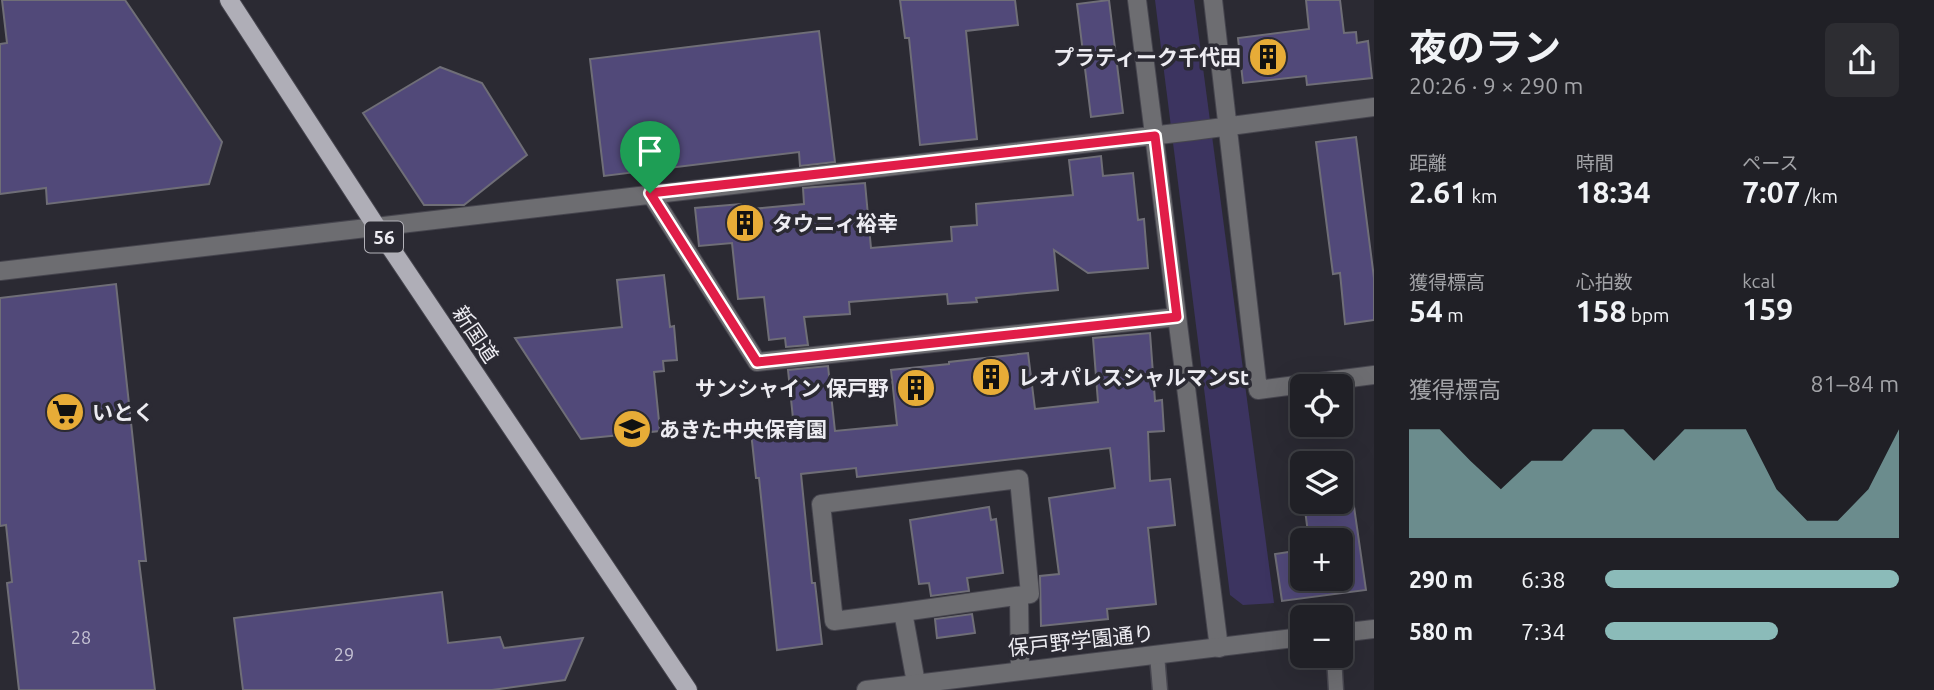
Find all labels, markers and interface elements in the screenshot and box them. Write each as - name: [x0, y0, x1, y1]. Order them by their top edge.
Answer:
- button: share: [1825, 23, 1899, 97]
- text: 夜のラン: [1409, 26, 1561, 68]
- building icon: プラティーク千代田: [1247, 36, 1289, 78]
- place label: プラティーク千代田: [1053, 45, 1241, 69]
- text: 20:26 · 9 × 290 m: [1409, 73, 1583, 98]
- pin: [620, 121, 680, 193]
- icon: arrive: [631, 132, 669, 170]
- text: 距離: [1409, 152, 1447, 174]
- text: 時間: [1576, 152, 1614, 174]
- text: ペース: [1742, 152, 1798, 174]
- text: 2.61: [1409, 175, 1467, 209]
- text: 18:34: [1576, 175, 1651, 209]
- text: 7:07: [1742, 175, 1800, 209]
- text: km: [1467, 185, 1497, 207]
- text: /km: [1800, 185, 1838, 207]
- building icon: タウニィ裕幸: [724, 202, 766, 244]
- place label: タウニィ裕幸: [772, 211, 898, 235]
- road number: 56: [365, 221, 403, 252]
- text: kcal: [1742, 270, 1775, 292]
- text: 獲得標高: [1409, 271, 1485, 293]
- text: 心拍数: [1576, 271, 1633, 293]
- text: 159: [1742, 292, 1793, 326]
- text: 54: [1409, 294, 1443, 328]
- text: 158: [1576, 294, 1626, 328]
- street label: 新国道: [448, 301, 504, 367]
- text: m: [1443, 304, 1464, 326]
- text: bpm: [1626, 304, 1669, 326]
- building icon: レオパレスシャルマンSt: [970, 356, 1012, 398]
- place label: レオパレスシャルマンSt: [1018, 365, 1249, 389]
- building icon: サンシャイン 保戸野: [895, 367, 937, 409]
- text: 81–84 m: [1811, 371, 1899, 396]
- map controls: [1290, 374, 1353, 668]
- button: locate: [1290, 374, 1353, 437]
- place label: サンシャイン 保戸野: [695, 376, 889, 400]
- text: 獲得標高: [1409, 377, 1501, 402]
- supermarket icon: いとく: [44, 391, 86, 433]
- place label: いとく: [92, 400, 154, 424]
- school or university icon: あきた中央保育園: [611, 408, 653, 450]
- place label: あきた中央保育園: [659, 417, 827, 441]
- button: layers: [1290, 451, 1353, 514]
- button: +: [1290, 528, 1353, 591]
- text: 290 m: [1409, 567, 1473, 592]
- text: 6:38: [1521, 567, 1566, 592]
- button: −: [1290, 605, 1353, 668]
- text: 580 m: [1409, 619, 1473, 644]
- text: 7:34: [1521, 619, 1566, 644]
- street label: 保戸野学園通り: [1007, 620, 1155, 660]
- house number: 28: [71, 627, 91, 647]
- house number: 29: [334, 644, 354, 664]

